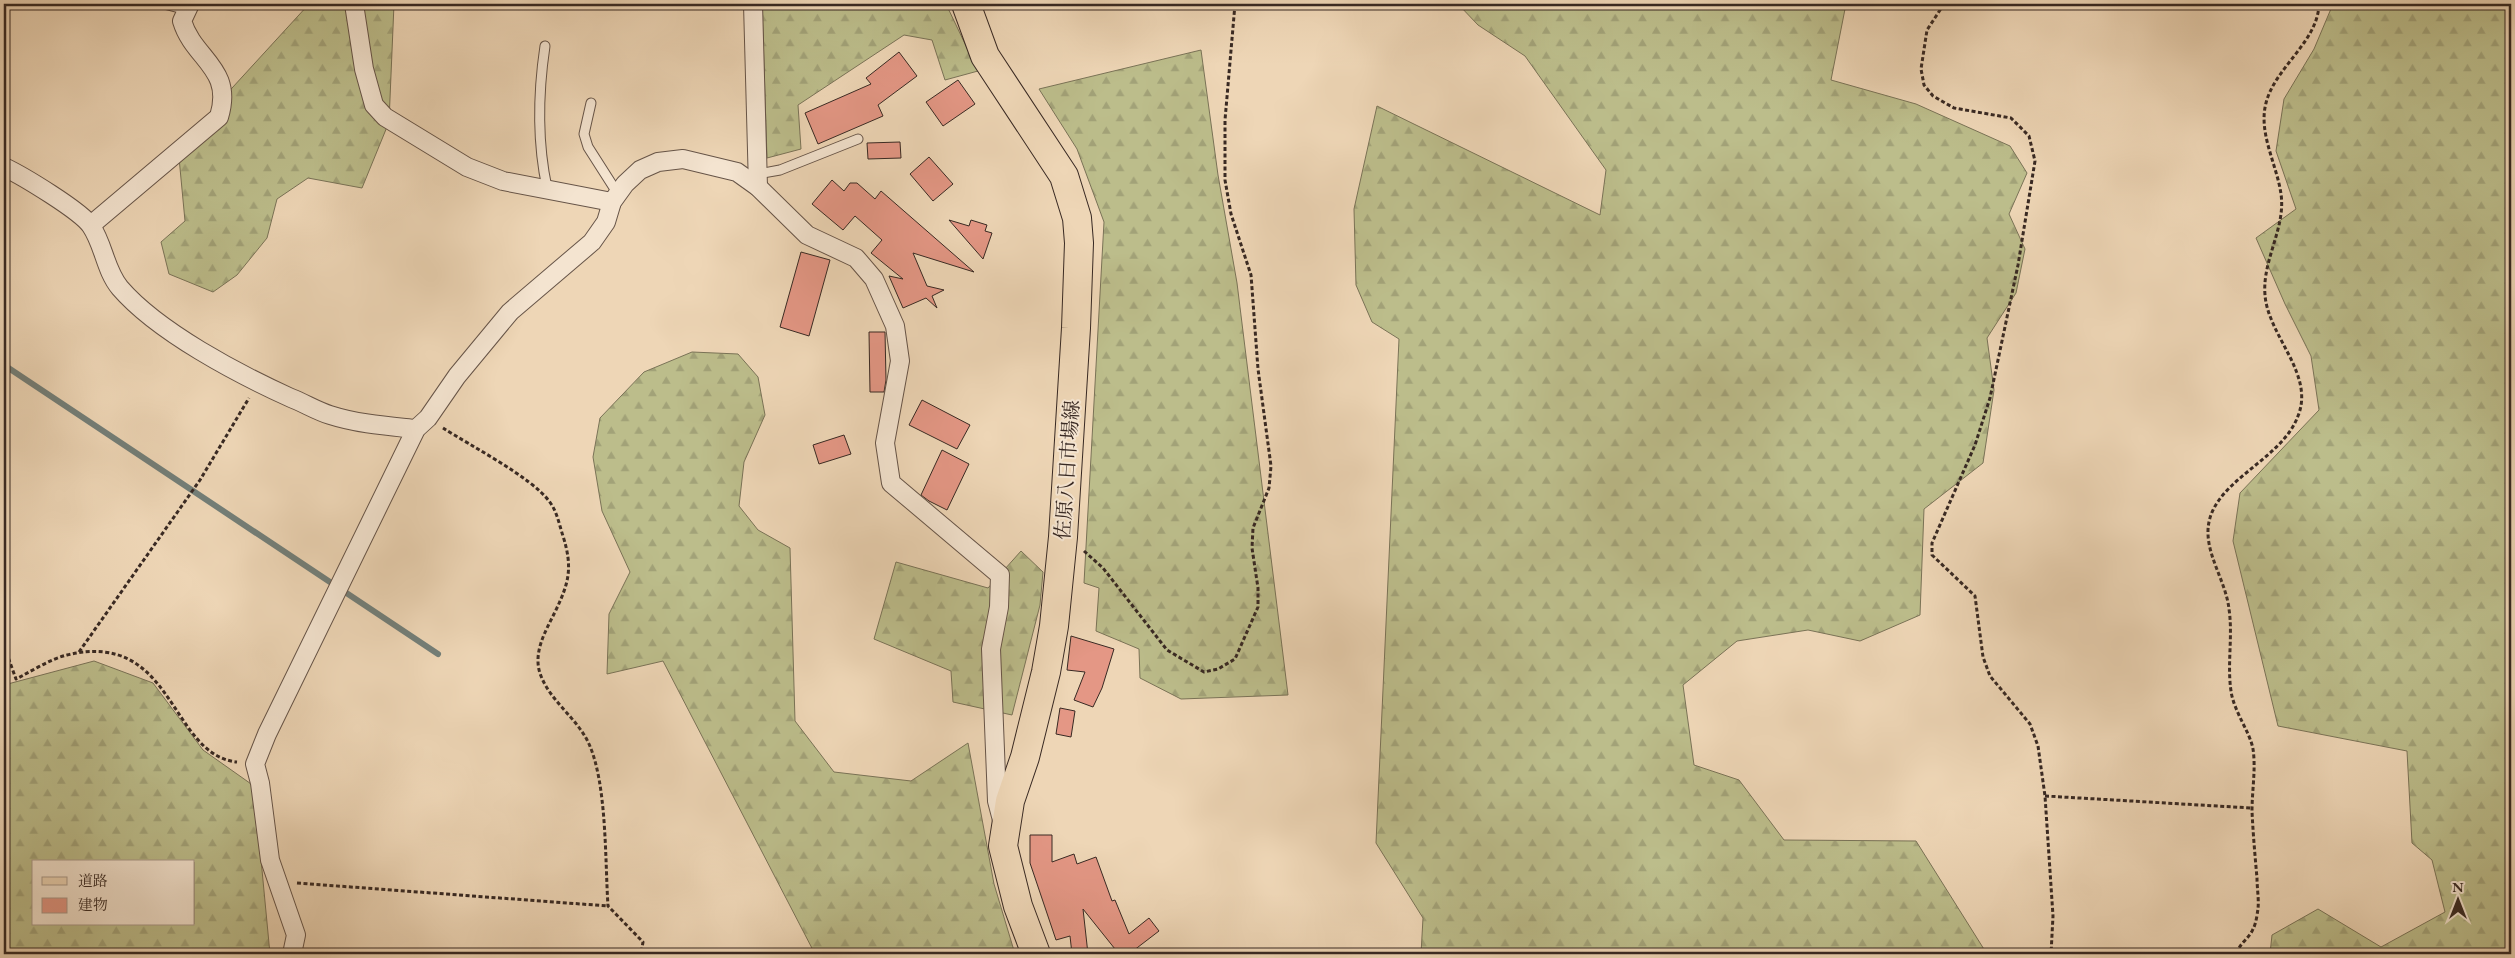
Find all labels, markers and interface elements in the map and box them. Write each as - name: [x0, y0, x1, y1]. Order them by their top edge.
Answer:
- street label: 佐原八日市場線: [1049, 399, 1085, 541]
- legend: [32, 860, 195, 926]
- text: 道路: [78, 871, 108, 890]
- north arrow: [2432, 876, 2482, 926]
- text: N: [2452, 878, 2464, 896]
- text: 建物: [78, 895, 108, 914]

